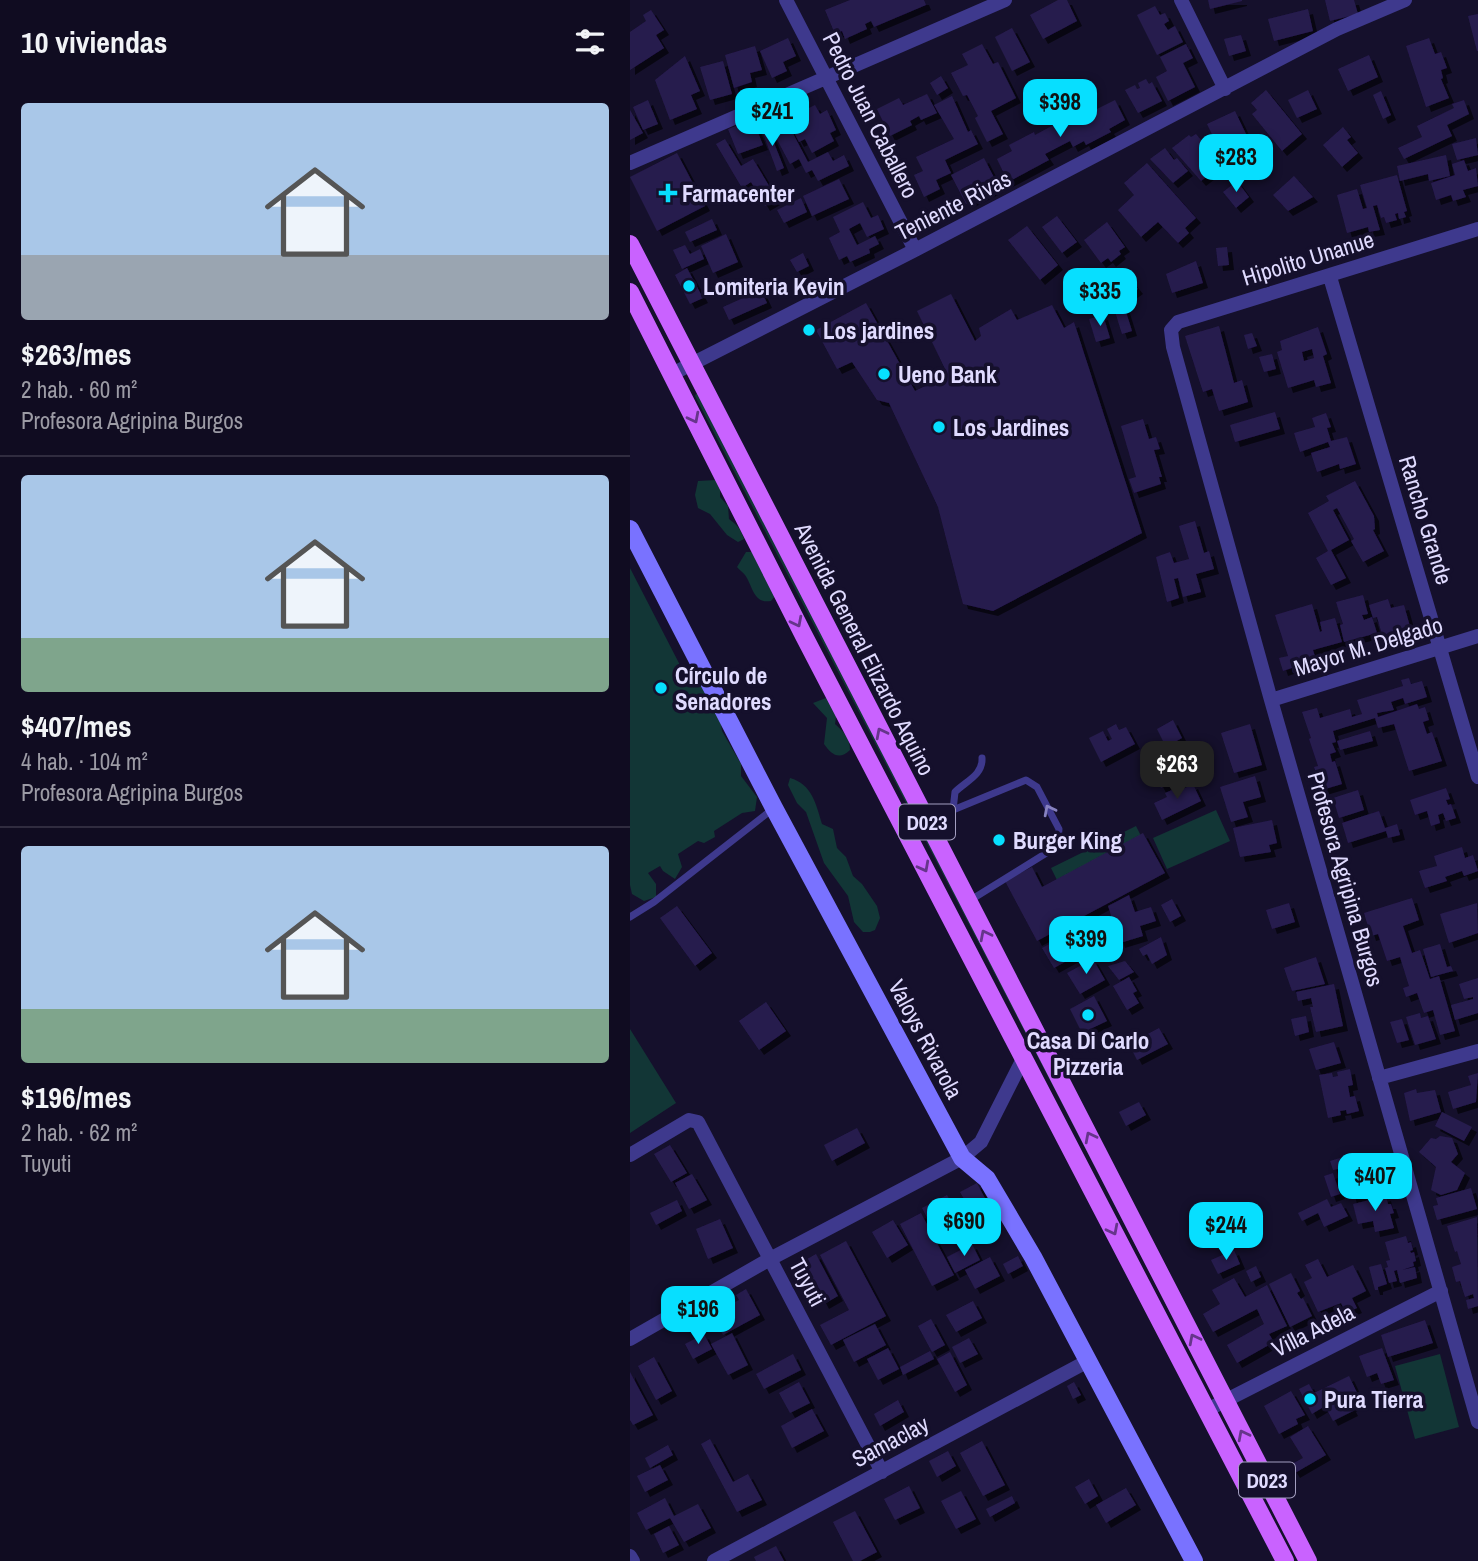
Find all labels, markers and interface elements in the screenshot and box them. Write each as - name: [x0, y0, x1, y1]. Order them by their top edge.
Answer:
- text: 10 viviendas: [21, 22, 167, 62]
- icon: filters: [571, 23, 609, 61]
- street label: Pedro Juan Caballero: [816, 27, 926, 203]
- pin: $398: [1019, 80, 1101, 139]
- text: $398: [1039, 86, 1081, 117]
- pin: $241: [731, 88, 813, 148]
- text: $241: [751, 95, 793, 126]
- pin: $283: [1195, 134, 1277, 194]
- text: $283: [1215, 141, 1257, 172]
- icon: home: [252, 149, 378, 275]
- street label: Teniente Rivas: [890, 163, 1016, 247]
- place label: Farmacenter: [682, 178, 795, 209]
- marker: Farmacenter: [660, 185, 676, 201]
- street label: Hipolito Unanue: [1238, 223, 1378, 293]
- pin: $335: [1059, 268, 1141, 328]
- place label: Lomiteria Kevin: [703, 271, 845, 302]
- text: $335: [1079, 275, 1121, 306]
- marker: Lomiteria Kevin: [681, 278, 697, 294]
- place label: Los jardines: [823, 315, 934, 346]
- marker: Los jardines: [801, 322, 817, 338]
- text: $263/mes: [21, 334, 132, 374]
- place label: Ueno Bank: [898, 359, 997, 390]
- marker: Ueno Bank: [876, 366, 892, 382]
- text: 2 hab. · 60 m²: [21, 374, 137, 405]
- text: Profesora Agripina Burgos: [21, 405, 243, 436]
- one-way arrow: [686, 411, 700, 423]
- place label: Los Jardines: [953, 412, 1069, 443]
- marker: Los Jardines: [931, 419, 947, 435]
- street label: Rancho Grande: [1392, 452, 1460, 588]
- street label: Avenida General Elizardo Aquino: [787, 516, 942, 781]
- icon: home: [252, 521, 378, 647]
- street label: Mayor M. Delgado: [1290, 609, 1446, 683]
- one-way arrow: [788, 614, 802, 627]
- place label: Círculo de Senadores: [675, 660, 771, 717]
- marker: Círculo de Senadores: [653, 680, 669, 696]
- text: $407/mes: [21, 706, 132, 746]
- one-way arrow: [876, 728, 889, 740]
- pin: $263: [1136, 742, 1218, 801]
- text: 4 hab. · 104 m²: [21, 746, 148, 777]
- text: $263: [1156, 748, 1198, 779]
- street label: Profesora Agripina Burgos: [1300, 768, 1392, 990]
- text: Profesora Agripina Burgos: [21, 777, 243, 808]
- road number: D023: [899, 804, 955, 840]
- one-way arrow: [1044, 805, 1057, 817]
- place label: Burger King: [1013, 825, 1122, 856]
- marker: Burger King: [991, 832, 1007, 848]
- one-way arrow: [916, 860, 930, 872]
- icon: home: [252, 892, 378, 1018]
- pin: $399: [1045, 916, 1127, 976]
- text: $399: [1065, 923, 1107, 954]
- one-way arrow: [980, 930, 994, 942]
- street label: Valoys Rivarola: [882, 974, 971, 1104]
- marker: Casa Di Carlo Pizzeria: [1080, 1007, 1096, 1023]
- place label: Casa Di Carlo Pizzeria: [1027, 1025, 1149, 1082]
- text: $196/mes: [21, 1077, 132, 1117]
- text: 2 hab. · 62 m²: [21, 1117, 137, 1148]
- one-way arrow: [1084, 1132, 1098, 1144]
- text: Tuyuti: [21, 1148, 72, 1179]
- pin: $407: [1334, 1154, 1416, 1213]
- text: $407: [1354, 1160, 1396, 1191]
- pin: $690: [923, 1198, 1005, 1258]
- pin: $244: [1185, 1202, 1267, 1262]
- text: $690: [943, 1205, 985, 1236]
- text: $244: [1205, 1209, 1247, 1240]
- one-way arrow: [1105, 1223, 1119, 1235]
- street label: Tuyuti: [782, 1252, 834, 1312]
- pin: $196: [657, 1286, 739, 1346]
- text: $196: [677, 1293, 719, 1324]
- street label: Villa Adela: [1266, 1296, 1360, 1364]
- one-way arrow: [1189, 1334, 1202, 1346]
- place label: Pura Tierra: [1324, 1384, 1424, 1415]
- marker: Pura Tierra: [1302, 1391, 1318, 1407]
- street label: Samaclay: [846, 1408, 934, 1474]
- one-way arrow: [1238, 1430, 1252, 1442]
- road number: D023: [1239, 1462, 1295, 1498]

